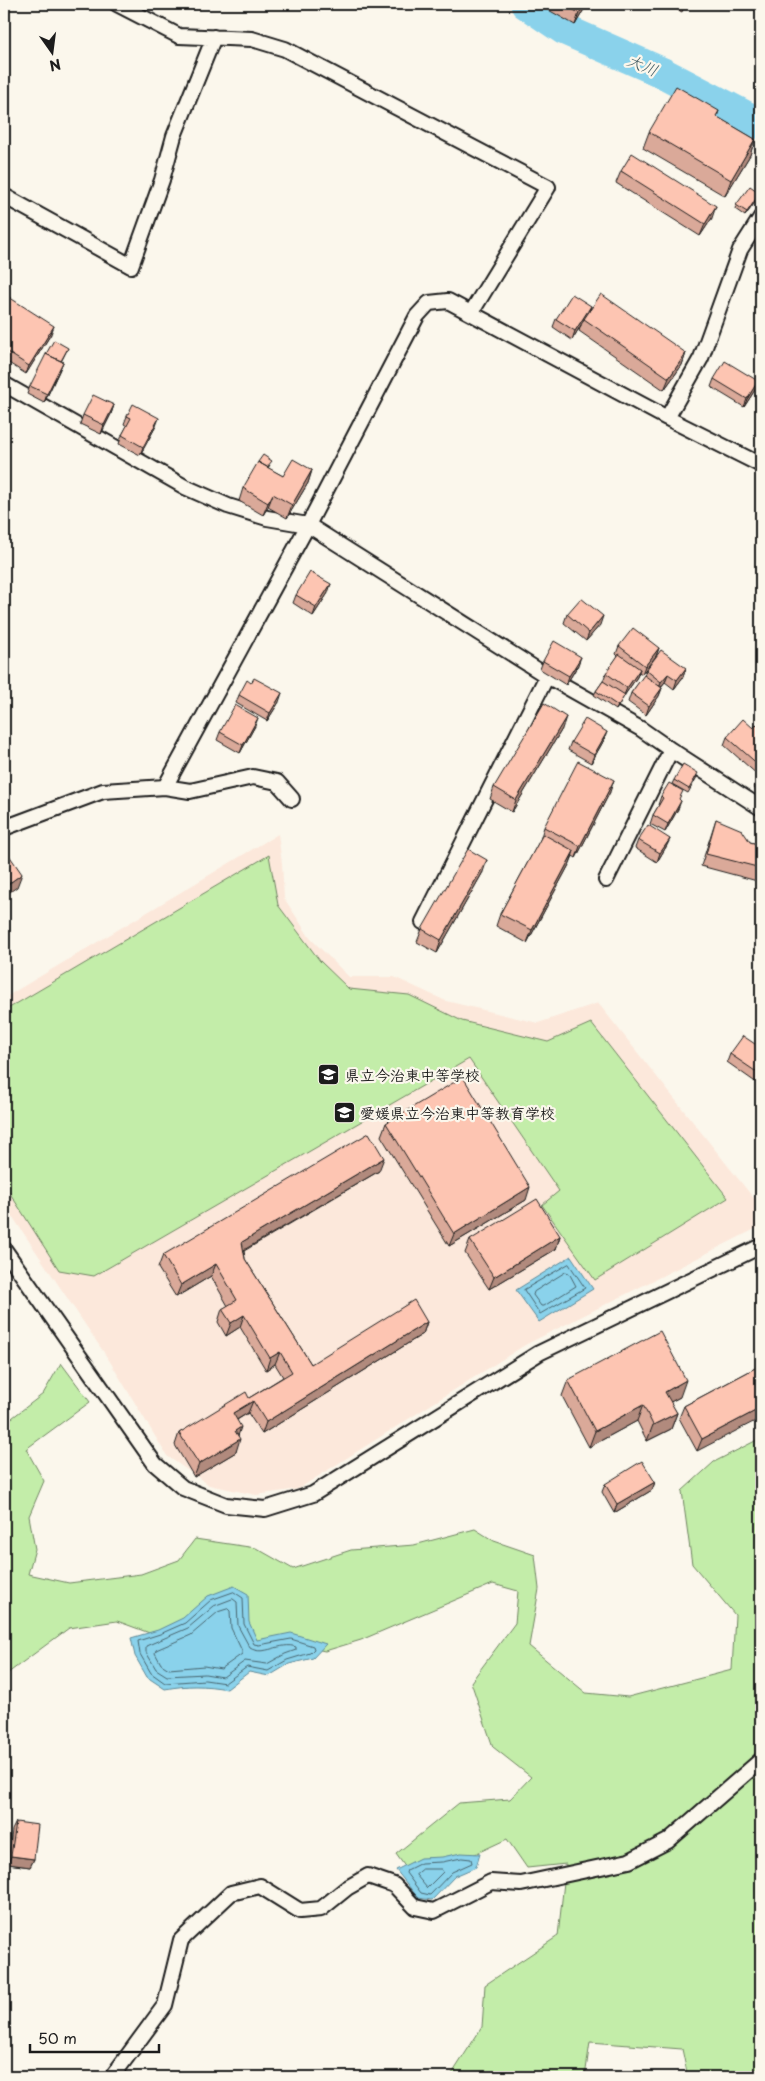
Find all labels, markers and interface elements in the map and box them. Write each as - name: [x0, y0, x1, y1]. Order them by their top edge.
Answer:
- north arrow: [28, 28, 78, 78]
- water label: 大川: [624, 47, 662, 81]
- text: N: [47, 54, 63, 77]
- school or university icon: 県立今治東中等学校: [317, 1062, 341, 1086]
- place label: 県立今治東中等学校: [345, 1063, 480, 1086]
- school or university icon: 愛媛県立今治東中等教育学校: [332, 1100, 356, 1124]
- place label: 愛媛県立今治東中等教育学校: [360, 1101, 555, 1124]
- scale bar: [30, 2021, 159, 2053]
- text: 50 m: [38, 2026, 77, 2049]

